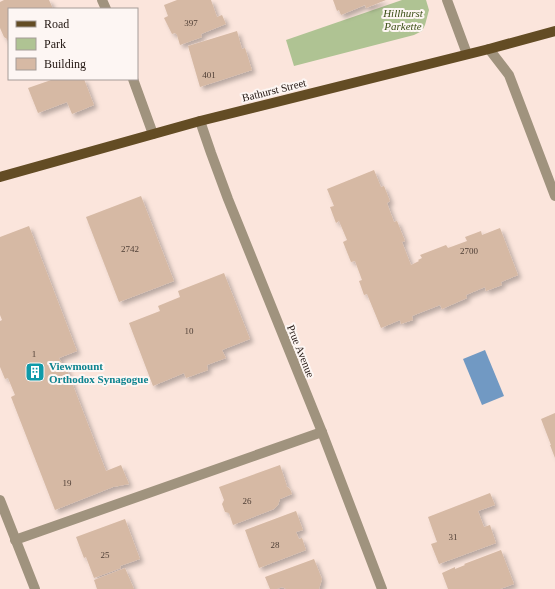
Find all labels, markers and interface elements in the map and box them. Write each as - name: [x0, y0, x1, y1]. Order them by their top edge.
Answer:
- park label: Hillhurst Parkette: [382, 7, 424, 32]
- legend: [8, 8, 138, 80]
- text: Road: [44, 17, 69, 31]
- house number: 397: [184, 18, 198, 28]
- text: Park: [44, 37, 66, 51]
- text: Building: [44, 57, 86, 71]
- house number: 401: [202, 70, 216, 80]
- street label: Bathurst Street: [241, 76, 307, 104]
- house number: 2742: [121, 244, 139, 254]
- house number: 2700: [460, 246, 479, 256]
- street label: Prue Avenue: [285, 323, 317, 379]
- house number: 10: [185, 326, 194, 336]
- house number: 1: [32, 349, 36, 359]
- place label: Viewmount Orthodox Synagogue: [49, 360, 148, 385]
- building icon: Viewmount Orthodox Synagogue: [24, 361, 46, 383]
- house number: 19: [63, 478, 72, 488]
- house number: 26: [243, 496, 252, 506]
- house number: 31: [449, 532, 458, 542]
- house number: 28: [271, 540, 280, 550]
- house number: 25: [101, 550, 110, 560]

